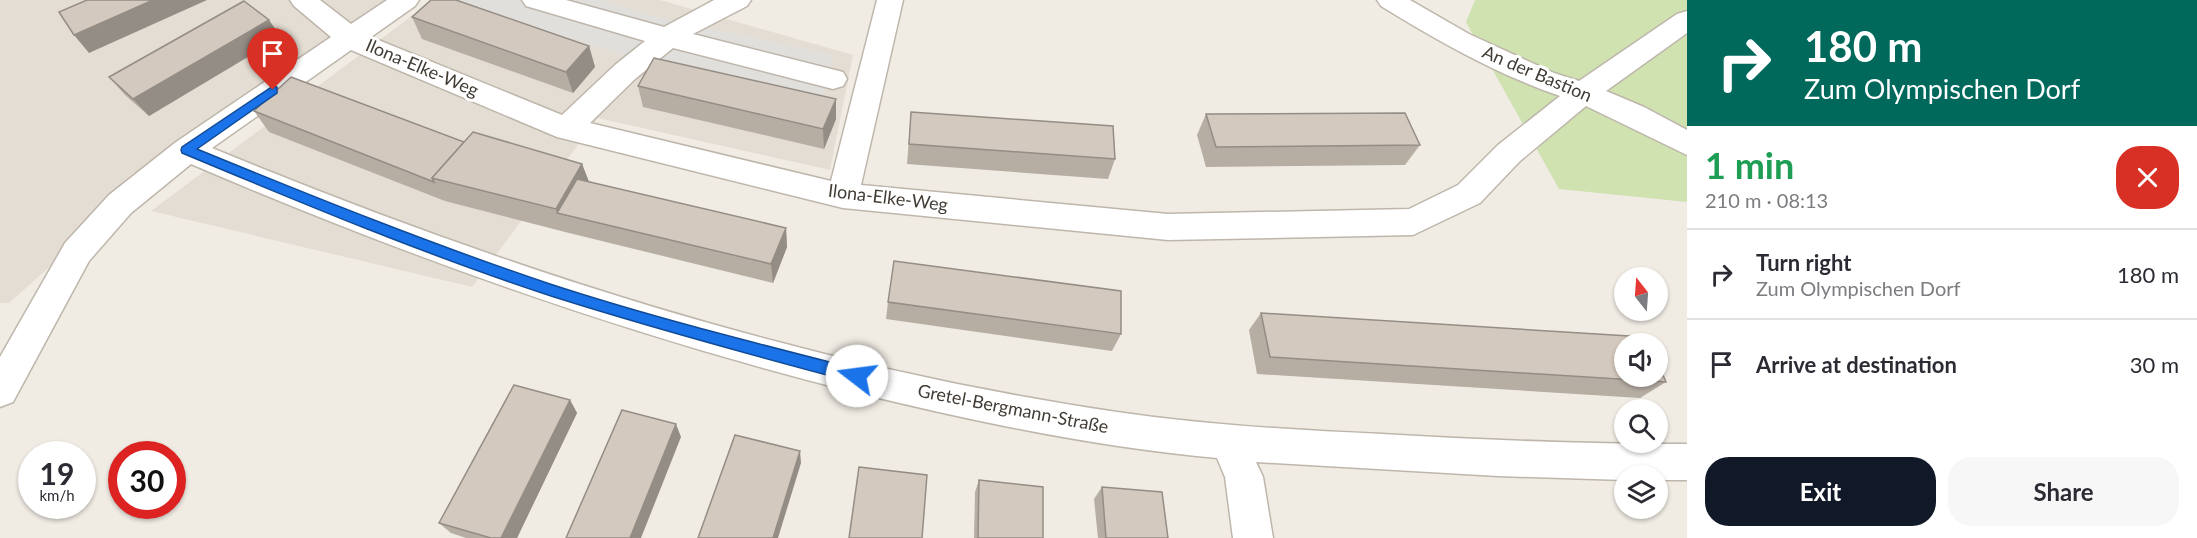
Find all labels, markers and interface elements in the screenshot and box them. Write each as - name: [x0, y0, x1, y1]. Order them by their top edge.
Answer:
- text: 180 m: [1804, 21, 1922, 71]
- icon: right: [1705, 24, 1783, 102]
- pin: [247, 28, 298, 90]
- street label: Ilona-Elke-Weg: [363, 33, 482, 101]
- icon: arrive: [256, 37, 289, 70]
- street label: An der Bastion: [1479, 40, 1595, 106]
- text: Zum Olympischen Dorf: [1804, 72, 2080, 105]
- text: 1 min: [1705, 143, 1794, 187]
- button: close: [2116, 146, 2179, 209]
- street label: Ilona-Elke-Weg: [827, 179, 949, 215]
- text: 210 m · 08:13: [1705, 188, 1828, 212]
- text: Turn right: [1756, 249, 1851, 276]
- icon: right: [1705, 258, 1738, 291]
- text: 180 m: [2117, 261, 2179, 288]
- north arrow: [1614, 267, 1668, 321]
- map controls: [1614, 267, 1668, 519]
- text: Zum Olympischen Dorf: [1756, 276, 1961, 300]
- button: sound: [1614, 333, 1668, 387]
- position arrow: [825, 344, 889, 408]
- icon: arrive: [1705, 348, 1738, 381]
- text: Arrive at destination: [1756, 351, 1957, 378]
- text: 30 m: [2130, 351, 2179, 378]
- street label: Gretel-Bergmann-Straße: [916, 379, 1110, 437]
- button: search: [1614, 399, 1668, 453]
- speed limit sign: 30: [108, 441, 186, 519]
- text: 19: [40, 455, 74, 491]
- button: Exit: [1705, 457, 1936, 526]
- button: Share: [1948, 457, 2179, 526]
- button: layers: [1614, 465, 1668, 519]
- text: km/h: [39, 486, 75, 504]

